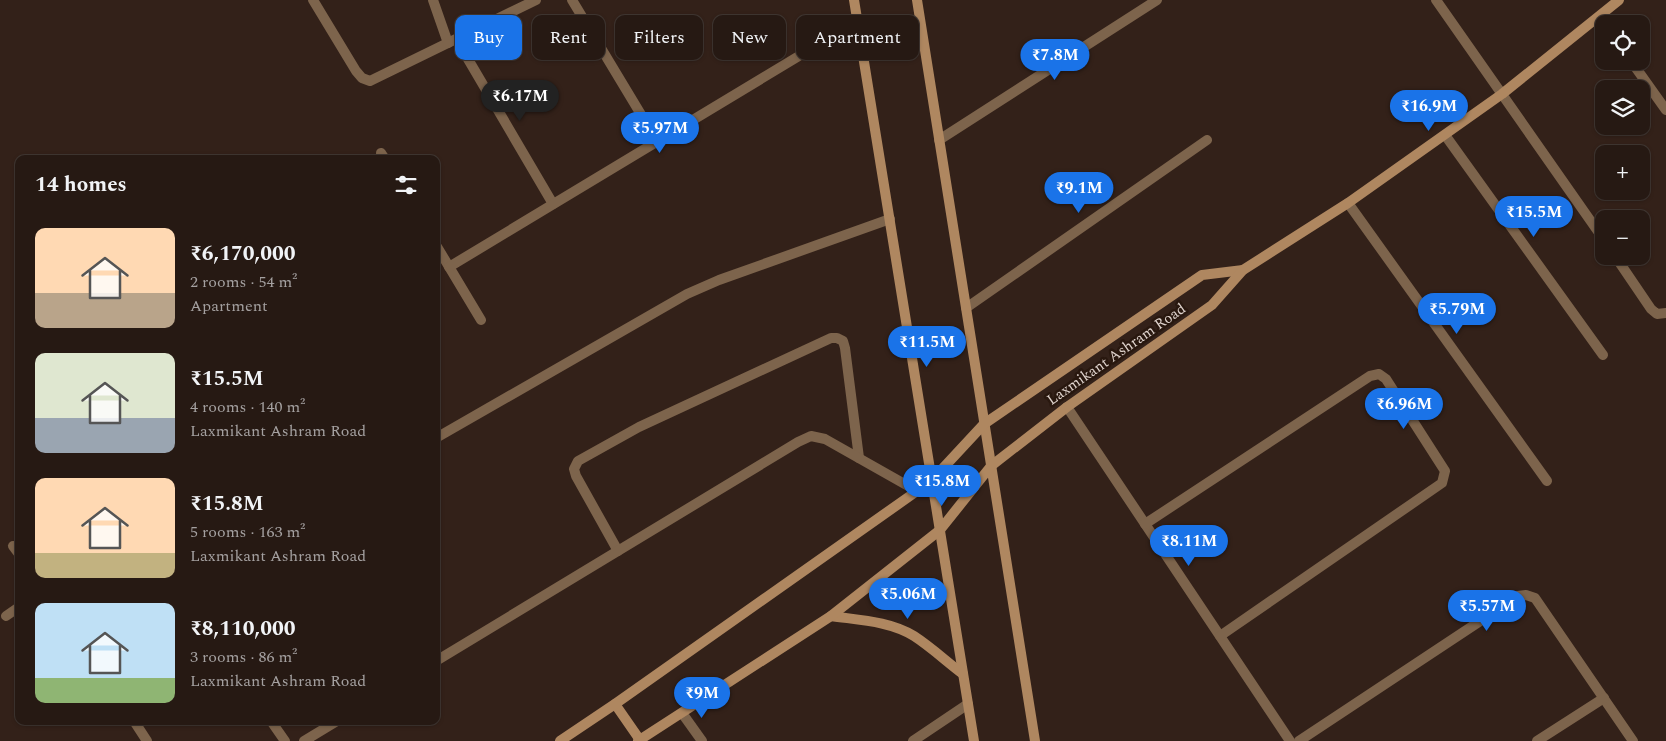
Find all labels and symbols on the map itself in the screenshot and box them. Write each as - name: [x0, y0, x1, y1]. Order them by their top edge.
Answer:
- pin: ₹7.8M: [1020, 38, 1090, 81]
- pin: ₹6.17M: [479, 80, 561, 122]
- pin: ₹16.9M: [1388, 90, 1470, 132]
- pin: ₹5.97M: [619, 112, 701, 154]
- pin: ₹9.1M: [1044, 172, 1114, 214]
- pin: ₹15.5M: [1493, 196, 1575, 238]
- pin: ₹5.79M: [1416, 292, 1498, 335]
- street label: Laxmikant Ashram Road: [1042, 298, 1191, 411]
- pin: ₹11.5M: [886, 326, 968, 368]
- pin: ₹6.96M: [1363, 388, 1445, 430]
- pin: ₹15.8M: [901, 464, 983, 507]
- pin: ₹8.11M: [1148, 524, 1230, 567]
- pin: ₹5.06M: [867, 578, 949, 620]
- pin: ₹5.57M: [1446, 590, 1528, 632]
- pin: ₹9M: [678, 676, 726, 719]

